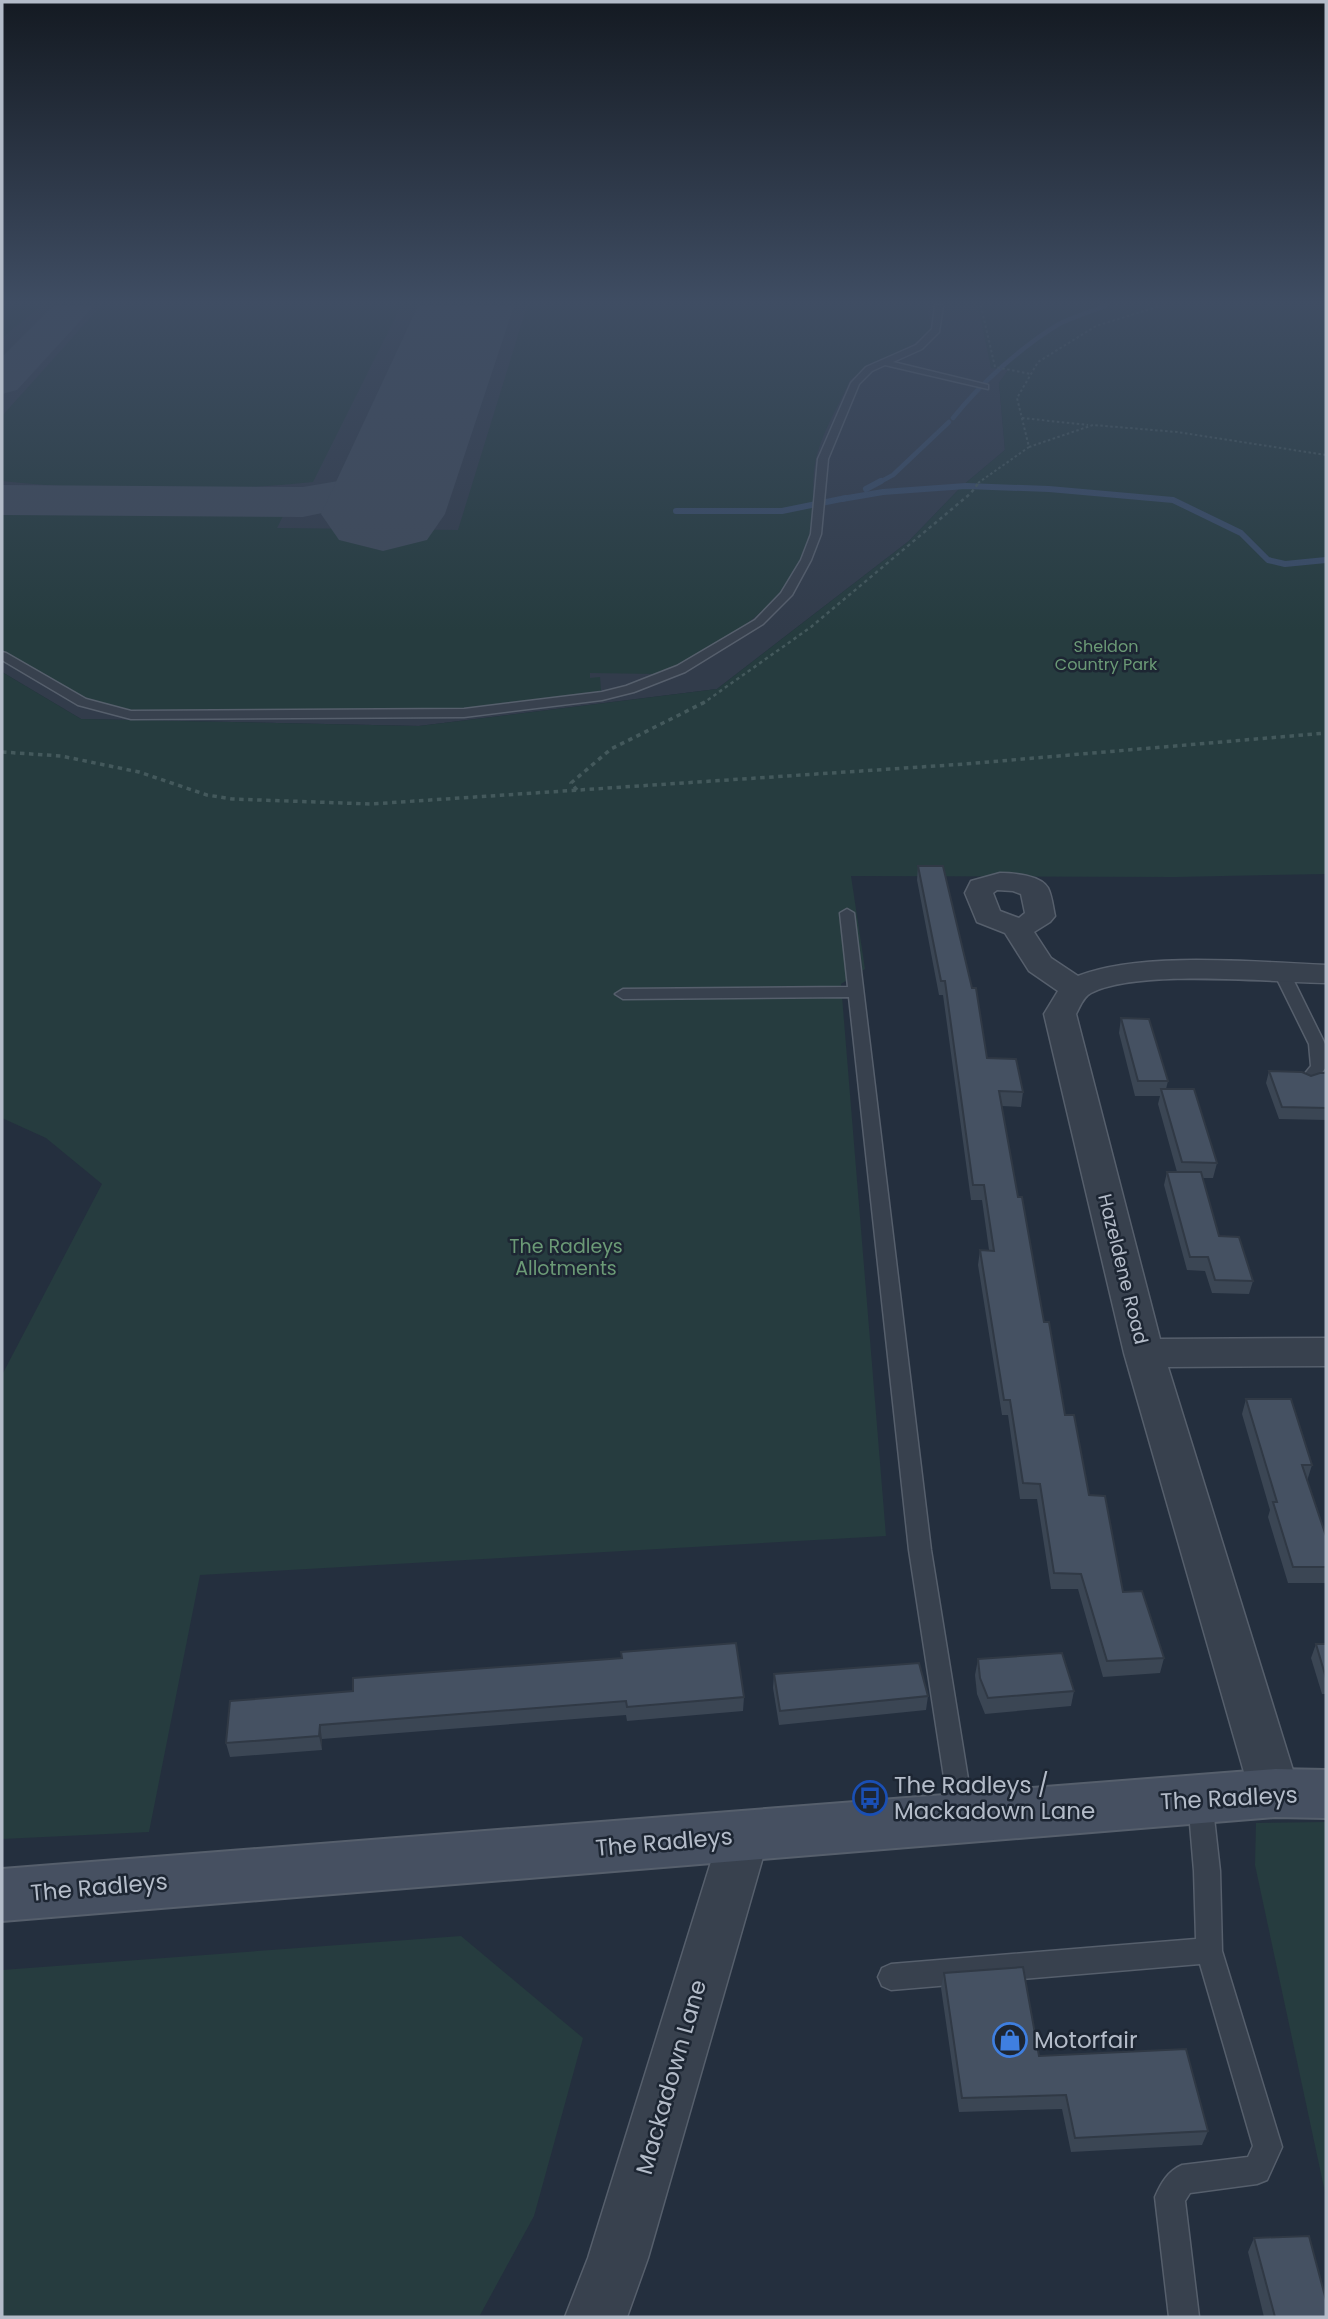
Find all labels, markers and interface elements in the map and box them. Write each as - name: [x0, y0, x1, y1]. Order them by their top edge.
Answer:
- park label: Sheldon Country Park: [1055, 635, 1158, 676]
- street label: Hazeldene Road: [1091, 1191, 1155, 1347]
- park label: The Radleys Allotments: [509, 1233, 623, 1282]
- place label: The Radleys / Mackadown Lane: [894, 1769, 1095, 1827]
- street label: The Radleys: [1159, 1778, 1299, 1818]
- bus stop icon: The Radleys / Mackadown Lane: [851, 1779, 889, 1817]
- street label: The Radleys: [594, 1820, 734, 1864]
- street label: The Radleys: [29, 1865, 169, 1909]
- street label: Mackadown Lane: [628, 1976, 714, 2178]
- shop icon: Motorfair: [991, 2021, 1029, 2059]
- place label: Motorfair: [1034, 2024, 1138, 2056]

